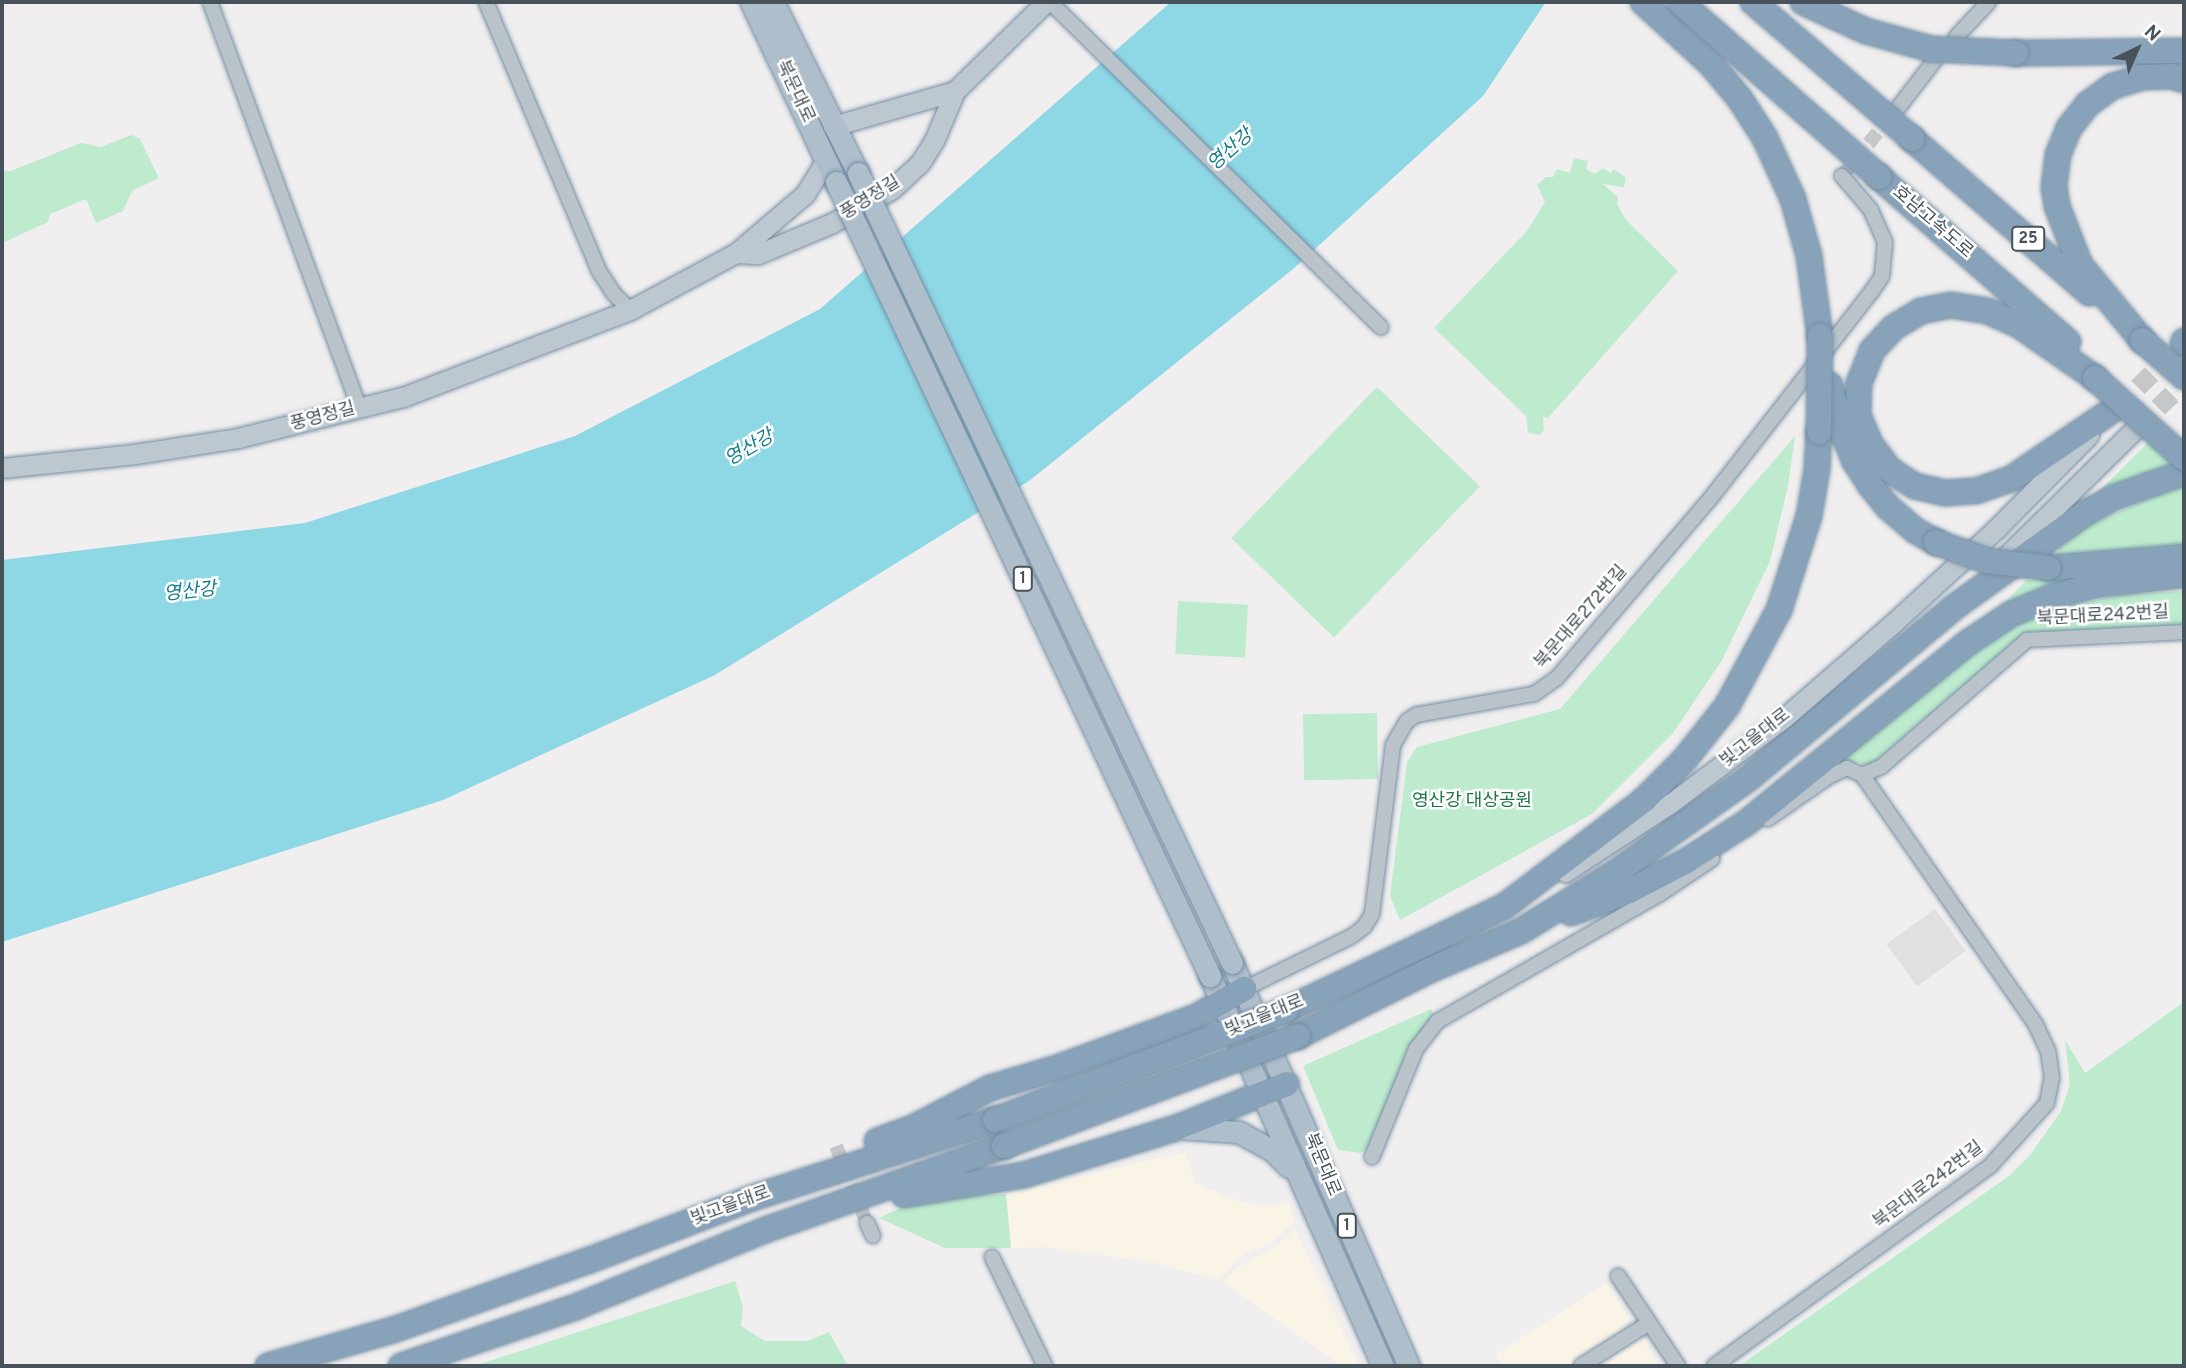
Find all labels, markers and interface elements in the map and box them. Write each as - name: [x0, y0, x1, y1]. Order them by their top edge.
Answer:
- north arrow: [2102, 14, 2172, 84]
- text: N: [2138, 21, 2165, 47]
- street label: 북문대로: [770, 57, 818, 127]
- water label: 영산강: [1204, 125, 1258, 177]
- street label: 풍영정길: [837, 172, 905, 226]
- street label: 호남고속도로: [1887, 182, 1977, 264]
- road number: 25: [2010, 227, 2046, 252]
- street label: 풍영정길: [288, 399, 358, 437]
- water label: 영산강: [722, 426, 778, 472]
- street label: 북문대로272번길: [1531, 562, 1633, 674]
- road number: 1: [1012, 566, 1034, 592]
- water label: 영산강: [163, 579, 217, 607]
- street label: 북문대로242번길: [2036, 603, 2170, 631]
- street label: 빛고을대로: [1717, 705, 1795, 773]
- park label: 영산강 대상공원: [1412, 791, 1532, 813]
- street label: 빛고을대로: [1223, 991, 1307, 1043]
- street label: 북문대로: [1298, 1130, 1344, 1200]
- street label: 북문대로242번길: [1870, 1138, 1988, 1234]
- street label: 빛고을대로: [688, 1183, 774, 1231]
- road number: 1: [1336, 1214, 1358, 1238]

